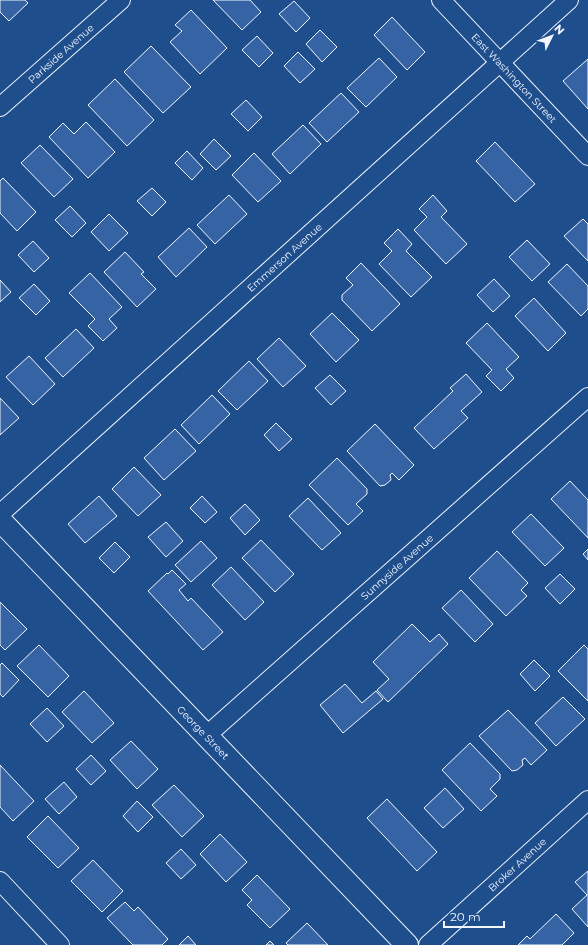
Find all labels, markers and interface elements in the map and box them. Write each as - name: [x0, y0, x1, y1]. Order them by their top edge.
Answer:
- north arrow: [532, 16, 572, 56]
- street label: Parkside Avenue: [25, 21, 97, 86]
- text: N: [551, 21, 568, 37]
- street label: East Washington Street: [469, 31, 559, 126]
- street label: Emmerson Avenue: [244, 221, 325, 295]
- street label: Sunnyside Avenue: [358, 532, 436, 603]
- street label: George Street: [174, 703, 232, 762]
- street label: Broker Avenue: [485, 835, 549, 894]
- scale bar: [444, 903, 504, 929]
- text: 20 m: [450, 909, 481, 924]

